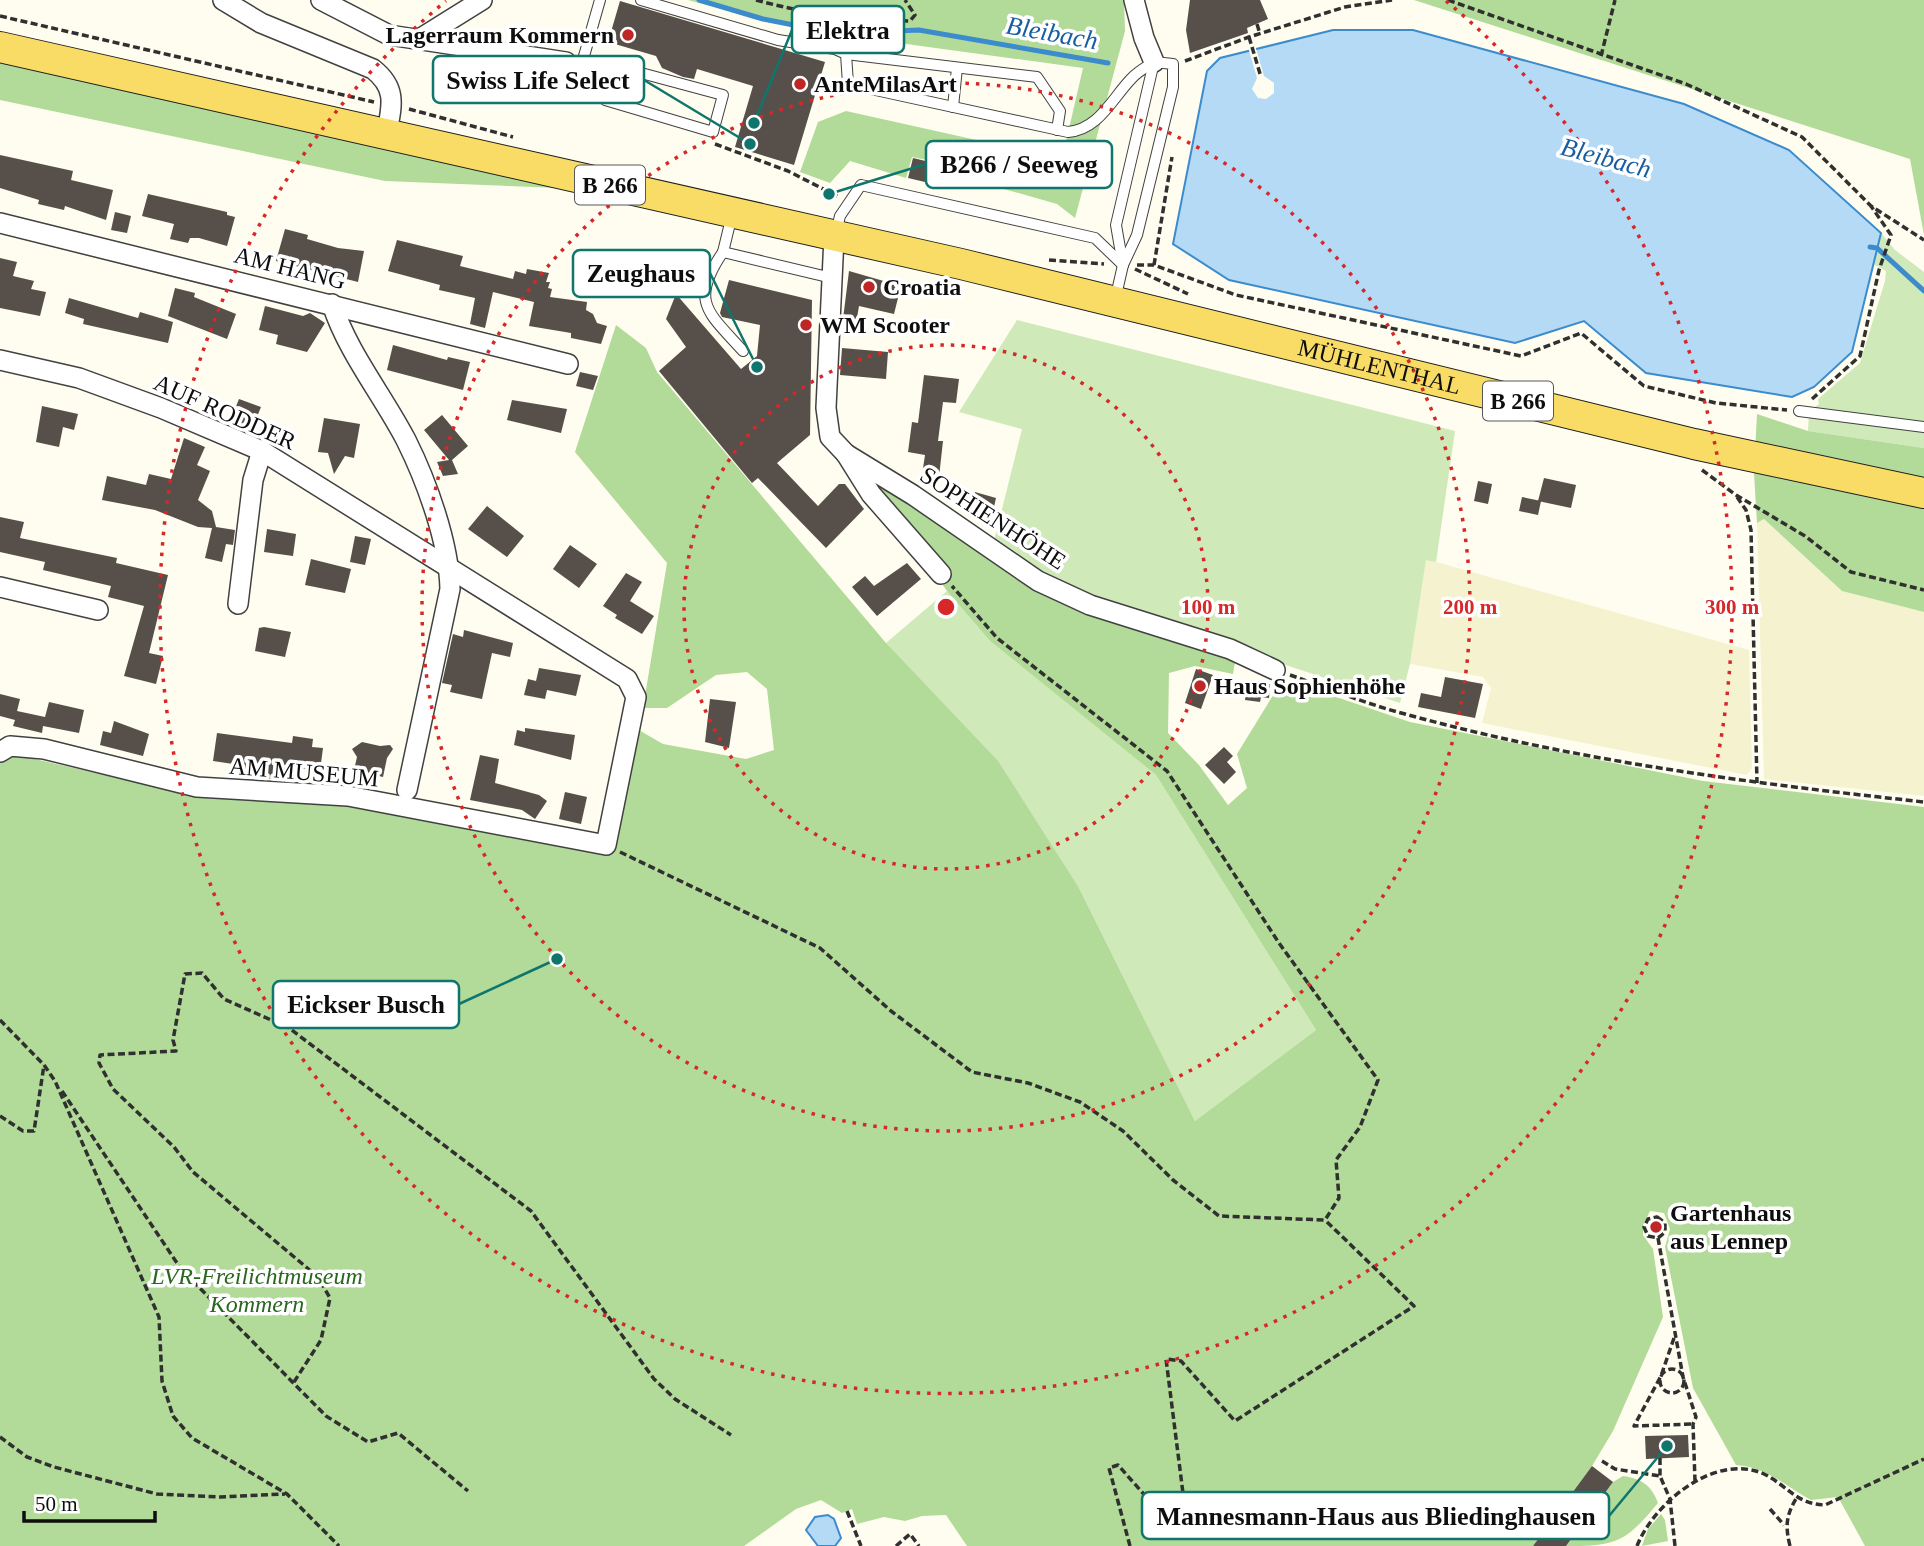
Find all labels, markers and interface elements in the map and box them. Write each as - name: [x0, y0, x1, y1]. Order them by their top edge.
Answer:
- callout: Elektra: [792, 6, 904, 53]
- water label: Bleibach: [1004, 11, 1100, 55]
- text: Elektra: [806, 16, 890, 45]
- place label: Lagerraum Kommern: [385, 22, 614, 48]
- marker: Lagerraum Kommern: [620, 27, 636, 43]
- callout: Swiss Life Select: [433, 56, 644, 103]
- text: Swiss Life Select: [446, 66, 630, 95]
- place label: AnteMilasArt: [814, 71, 957, 97]
- marker: AnteMilasArt: [792, 76, 808, 92]
- water label: Bleibach: [1558, 132, 1654, 184]
- callout: B266 / Seeweg: [926, 141, 1112, 188]
- text: B266 / Seeweg: [940, 150, 1098, 179]
- road number: B 266: [575, 166, 645, 204]
- street label: AM HANG: [232, 242, 348, 294]
- callout: Zeughaus: [573, 250, 710, 297]
- text: Zeughaus: [587, 259, 695, 288]
- place label: Croatia: [883, 274, 961, 300]
- marker: Croatia: [861, 279, 877, 295]
- place label: WM Scooter: [820, 312, 950, 338]
- marker: WM Scooter: [798, 317, 814, 333]
- street label: MÜHLENTHAL: [1295, 334, 1463, 399]
- street label: AUF RODDER: [150, 369, 300, 455]
- road number: B 266: [1483, 382, 1553, 420]
- street label: SOPHIENHÖHE: [915, 461, 1071, 575]
- centre of rings: [934, 595, 958, 619]
- text: 100 m: [1181, 595, 1236, 619]
- text: 200 m: [1443, 595, 1498, 619]
- text: 300 m: [1705, 595, 1760, 619]
- place label: Haus Sophienhöhe: [1214, 673, 1406, 699]
- marker: Haus Sophienhöhe: [1192, 678, 1208, 694]
- street label: AM MUSEUM: [228, 753, 380, 791]
- callout: Eickser Busch: [273, 981, 459, 1028]
- text: Eickser Busch: [287, 990, 445, 1019]
- place label: Gartenhaus aus Lennep: [1670, 1200, 1791, 1254]
- marker: Gartenhaus aus Lennep: [1648, 1219, 1664, 1235]
- park label: LVR-Freilichtmuseum Kommern: [150, 1263, 363, 1317]
- scale bar: [24, 1480, 156, 1524]
- text: 50 m: [35, 1492, 78, 1516]
- callout: Mannesmann-Haus aus Bliedinghausen: [1142, 1492, 1609, 1539]
- text: Mannesmann-Haus aus Bliedinghausen: [1156, 1502, 1596, 1531]

